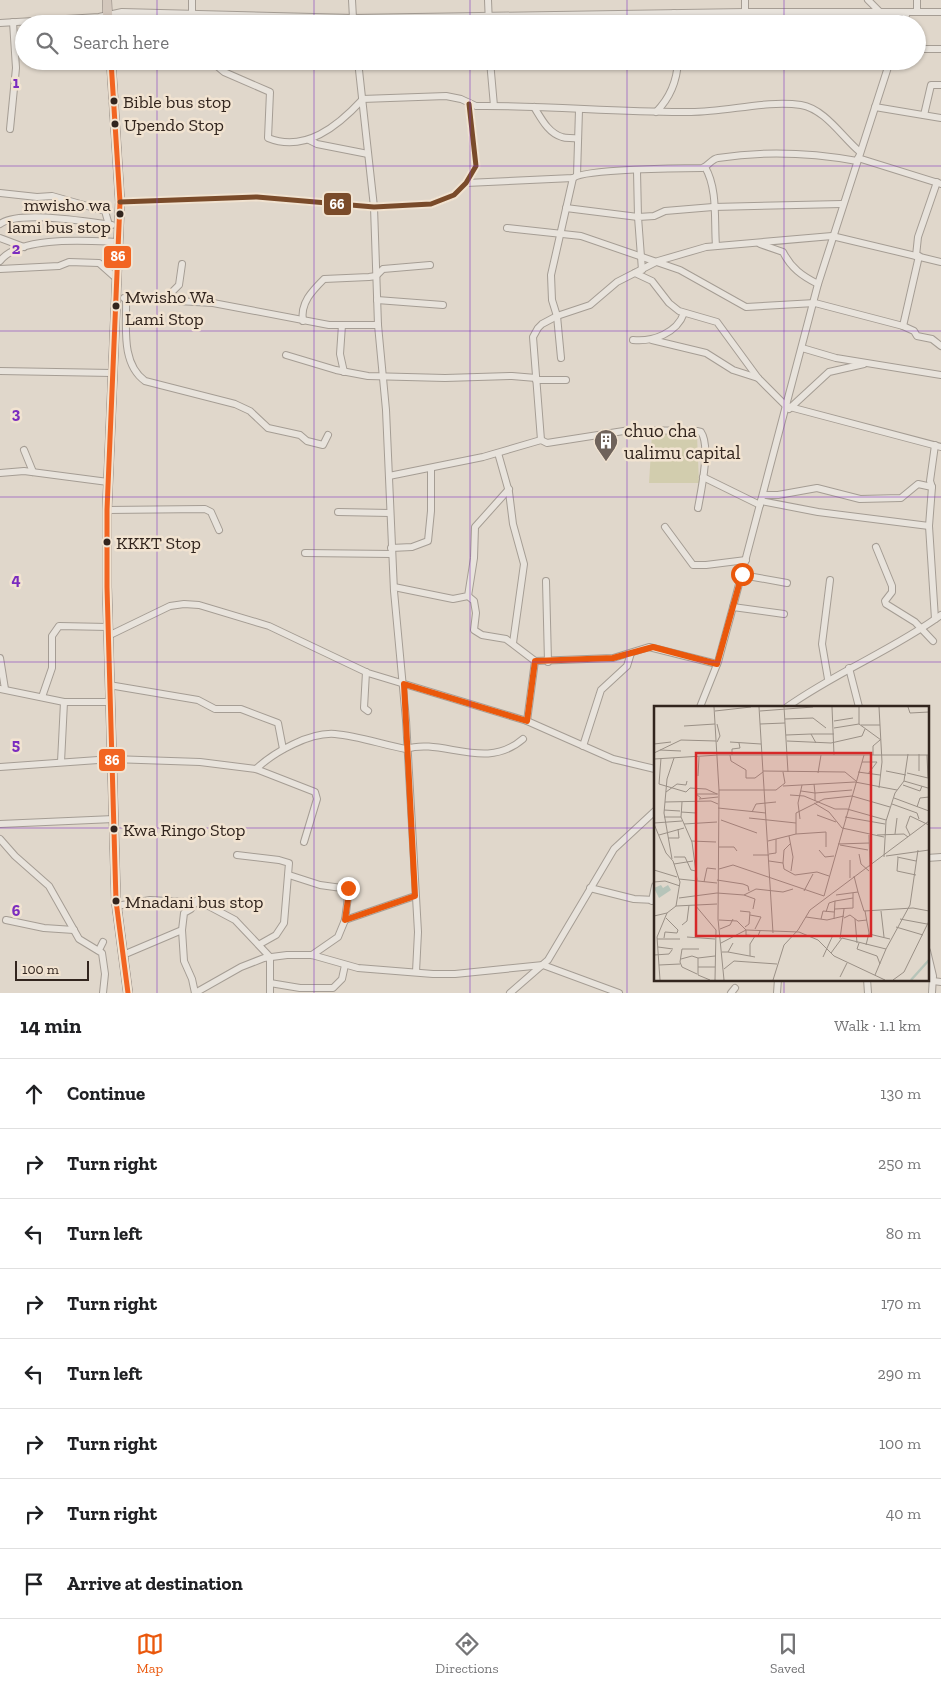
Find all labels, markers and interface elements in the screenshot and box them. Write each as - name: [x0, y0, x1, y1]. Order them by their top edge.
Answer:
- search box: [15, 15, 926, 70]
- icon: search: [33, 29, 61, 57]
- text: Search here: [73, 31, 169, 54]
- text: 1: [13, 73, 20, 92]
- place label: Bible bus stop: [123, 91, 231, 113]
- marker: Bible bus stop: [109, 96, 119, 106]
- place label: Upendo Stop: [124, 114, 224, 136]
- marker: Upendo Stop: [110, 119, 120, 129]
- line badge: 66: [323, 192, 352, 216]
- place label: mwisho wa lami bus stop: [7, 194, 111, 238]
- text: 66: [329, 196, 345, 213]
- marker: mwisho wa lami bus stop: [115, 209, 125, 219]
- text: 2: [12, 239, 21, 258]
- line badge: 86: [103, 245, 132, 269]
- text: 86: [110, 248, 126, 265]
- place label: Mwisho Wa Lami Stop: [125, 286, 215, 330]
- marker: Mwisho Wa Lami Stop: [111, 301, 121, 311]
- text: 3: [12, 404, 21, 423]
- place label: chuo cha ualimu capital: [624, 419, 741, 464]
- building icon: chuo cha ualimu capital: [593, 428, 619, 462]
- place label: KKKT Stop: [116, 532, 201, 554]
- marker: KKKT Stop: [102, 537, 112, 547]
- route start: [731, 563, 754, 586]
- text: 4: [11, 570, 21, 589]
- inset map: [654, 706, 928, 981]
- text: 5: [12, 735, 20, 754]
- line badge: 86: [98, 748, 126, 772]
- text: 86: [104, 752, 120, 769]
- place label: Kwa Ringo Stop: [123, 819, 246, 841]
- marker: Kwa Ringo Stop: [109, 824, 119, 834]
- route end: [337, 877, 360, 900]
- place label: Mnadani bus stop: [125, 891, 263, 913]
- marker: Mnadani bus stop: [111, 896, 121, 906]
- text: 6: [12, 901, 21, 920]
- scale bar: [15, 958, 89, 981]
- text: 100 m: [22, 961, 59, 978]
- text: 14 min: [20, 1013, 82, 1038]
- text: Walk · 1.1 km: [834, 1016, 921, 1035]
- icon: ahead: [20, 1080, 48, 1108]
- text: Continue: [67, 1082, 145, 1105]
- text: 130 m: [880, 1084, 921, 1103]
- icon: right: [20, 1150, 48, 1178]
- text: Turn right: [67, 1152, 157, 1175]
- text: 250 m: [878, 1154, 921, 1173]
- icon: left: [20, 1220, 48, 1248]
- text: Turn left: [67, 1222, 142, 1245]
- text: 80 m: [886, 1224, 921, 1243]
- icon: right: [20, 1290, 48, 1318]
- text: Turn right: [67, 1292, 157, 1315]
- text: 170 m: [881, 1294, 921, 1313]
- icon: left: [20, 1360, 48, 1388]
- text: Turn left: [67, 1362, 142, 1385]
- text: 290 m: [878, 1364, 921, 1383]
- icon: right: [20, 1430, 48, 1458]
- text: Turn right: [67, 1432, 157, 1455]
- text: 100 m: [879, 1434, 921, 1453]
- icon: right: [20, 1500, 48, 1528]
- text: Turn right: [67, 1502, 157, 1525]
- text: 40 m: [886, 1504, 921, 1523]
- icon: arrive: [20, 1570, 48, 1598]
- text: Arrive at destination: [67, 1572, 243, 1595]
- tab: Map: [136, 1630, 164, 1677]
- tab: Directions: [435, 1630, 499, 1677]
- tab: Saved: [770, 1630, 805, 1677]

